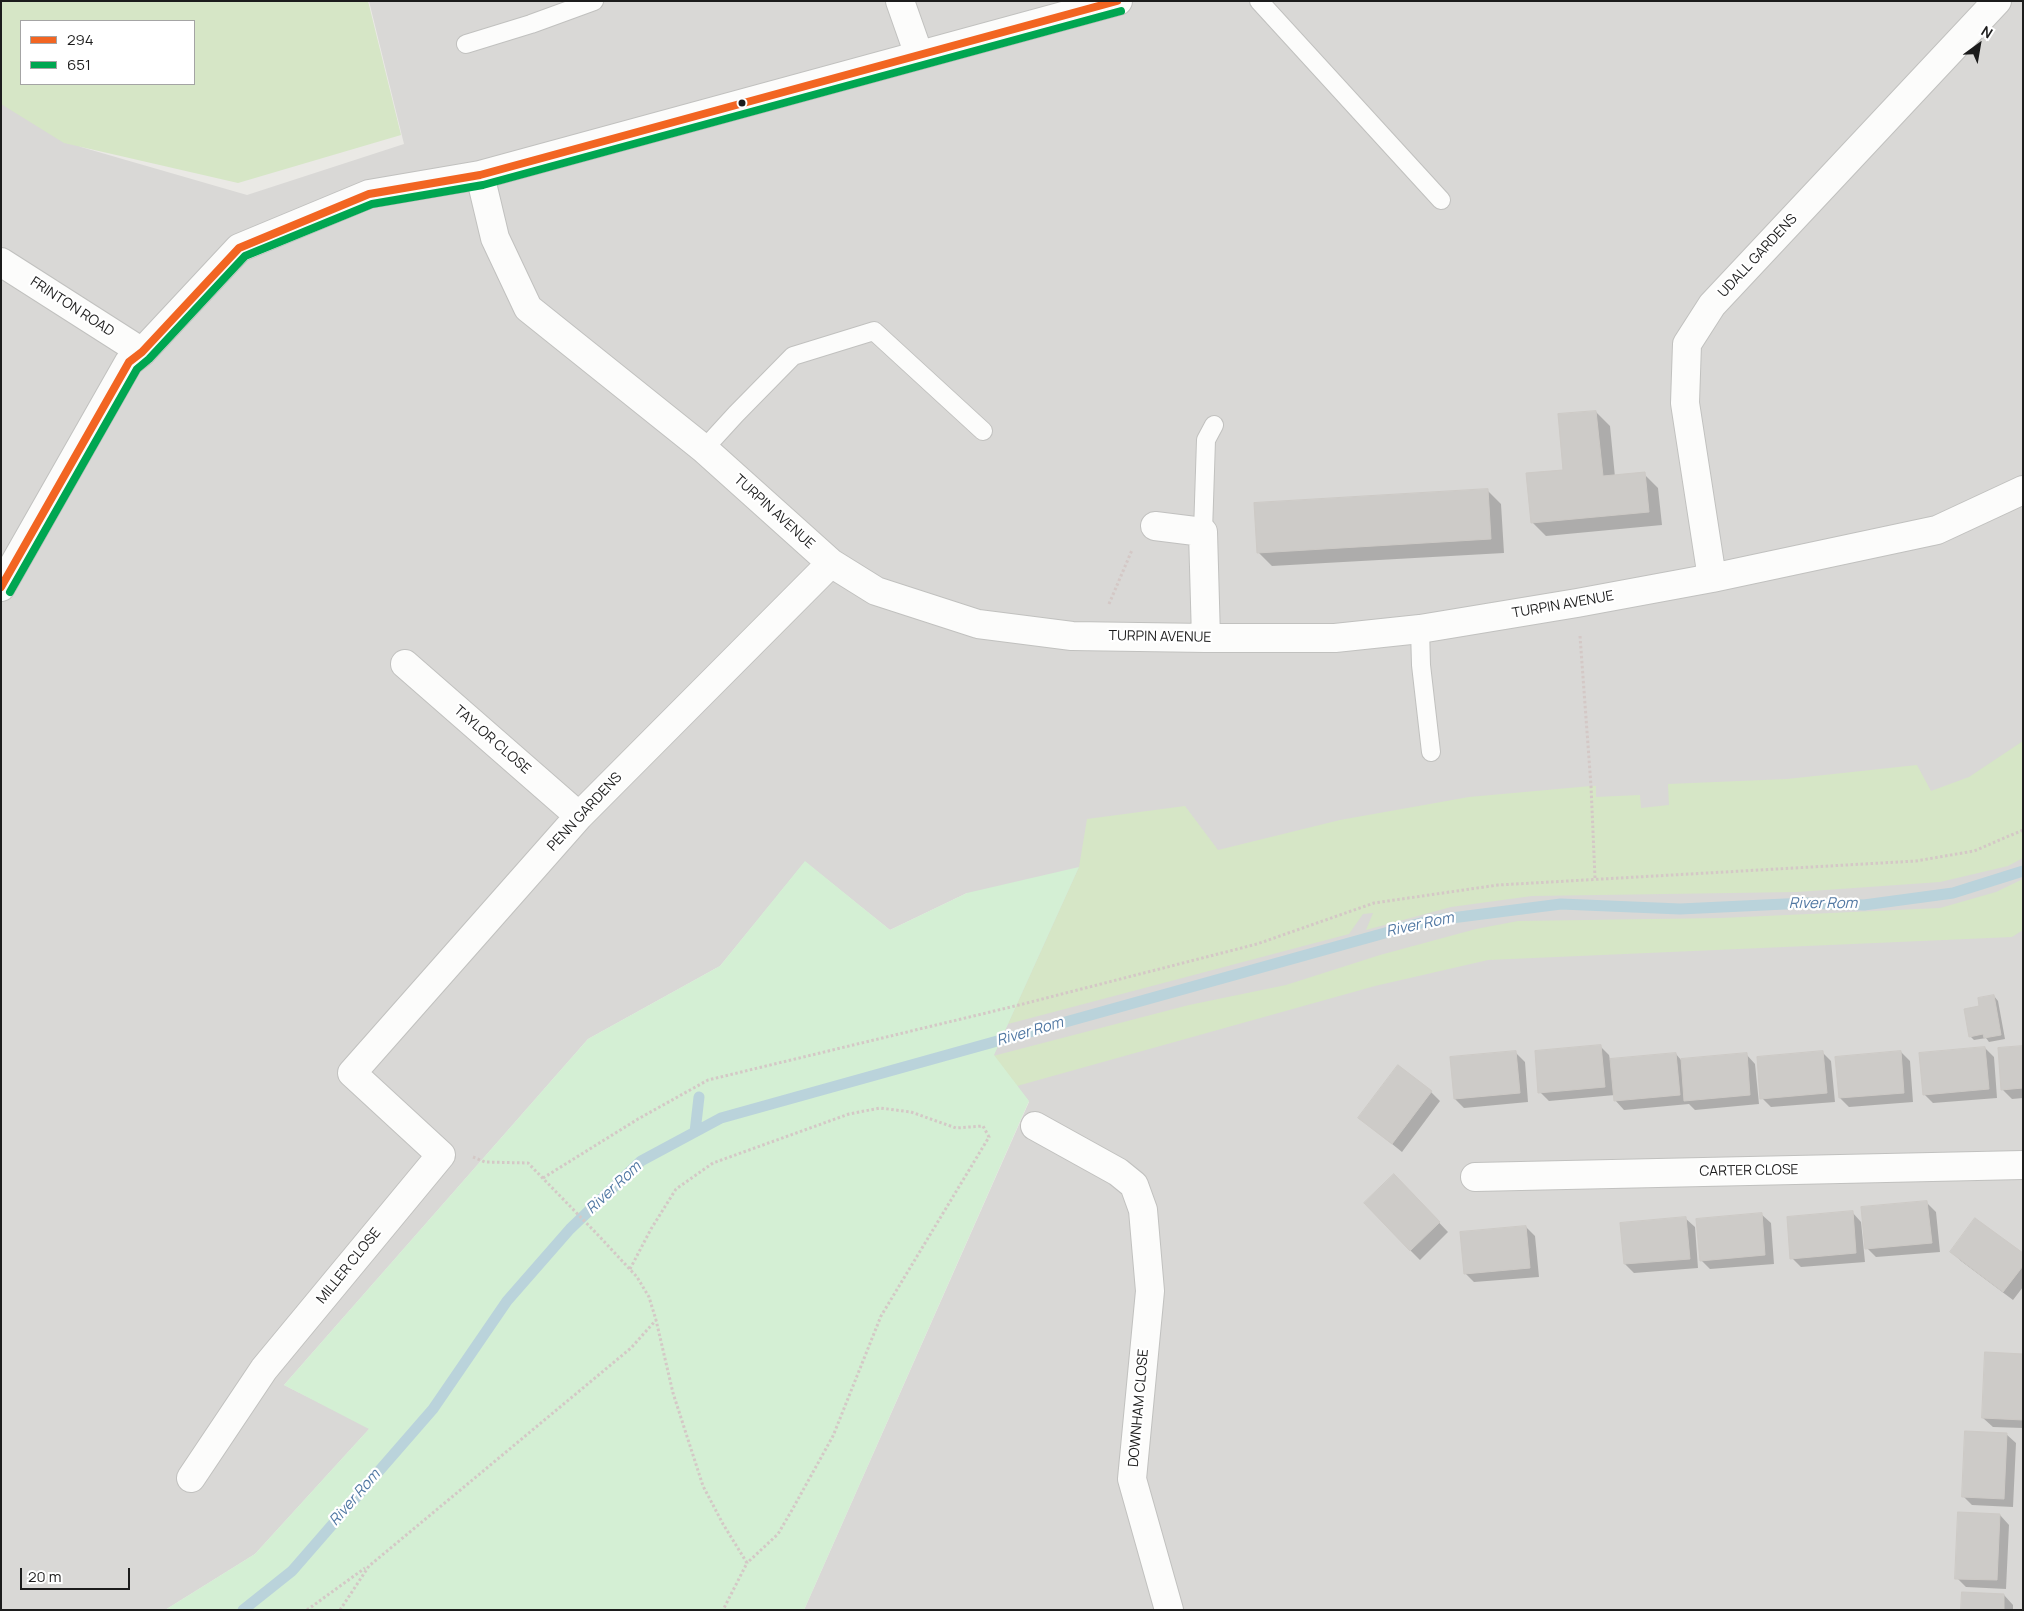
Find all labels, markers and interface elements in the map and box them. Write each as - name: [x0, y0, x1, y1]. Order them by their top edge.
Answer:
- legend: [20, 20, 195, 85]
- north arrow: [1954, 20, 2004, 70]
- text: N: [1978, 21, 1997, 43]
- text: 294: [67, 29, 94, 50]
- text: 651: [67, 54, 91, 75]
- unlabelled marker: [737, 98, 747, 108]
- street label: UDALL GARDENS: [1715, 211, 1801, 301]
- street label: FRINTON ROAD: [27, 274, 117, 340]
- street label: TURPIN AVENUE: [730, 471, 818, 553]
- street label: TURPIN AVENUE: [1511, 588, 1615, 622]
- street label: TURPIN AVENUE: [1108, 628, 1212, 646]
- street label: TAYLOR CLOSE: [450, 702, 534, 778]
- street label: PENN GARDENS: [544, 769, 626, 855]
- water label: River Rom: [1789, 895, 1857, 913]
- water label: River Rom: [1385, 909, 1455, 941]
- water label: River Rom: [995, 1014, 1065, 1050]
- water label: River Rom: [583, 1158, 645, 1218]
- street label: CARTER CLOSE: [1699, 1162, 1799, 1180]
- street label: MILLER CLOSE: [313, 1225, 385, 1307]
- street label: DOWNHAM CLOSE: [1125, 1348, 1153, 1468]
- water label: River Rom: [326, 1466, 384, 1530]
- scale bar: [22, 1558, 132, 1590]
- text: 20 m: [28, 1566, 61, 1587]

